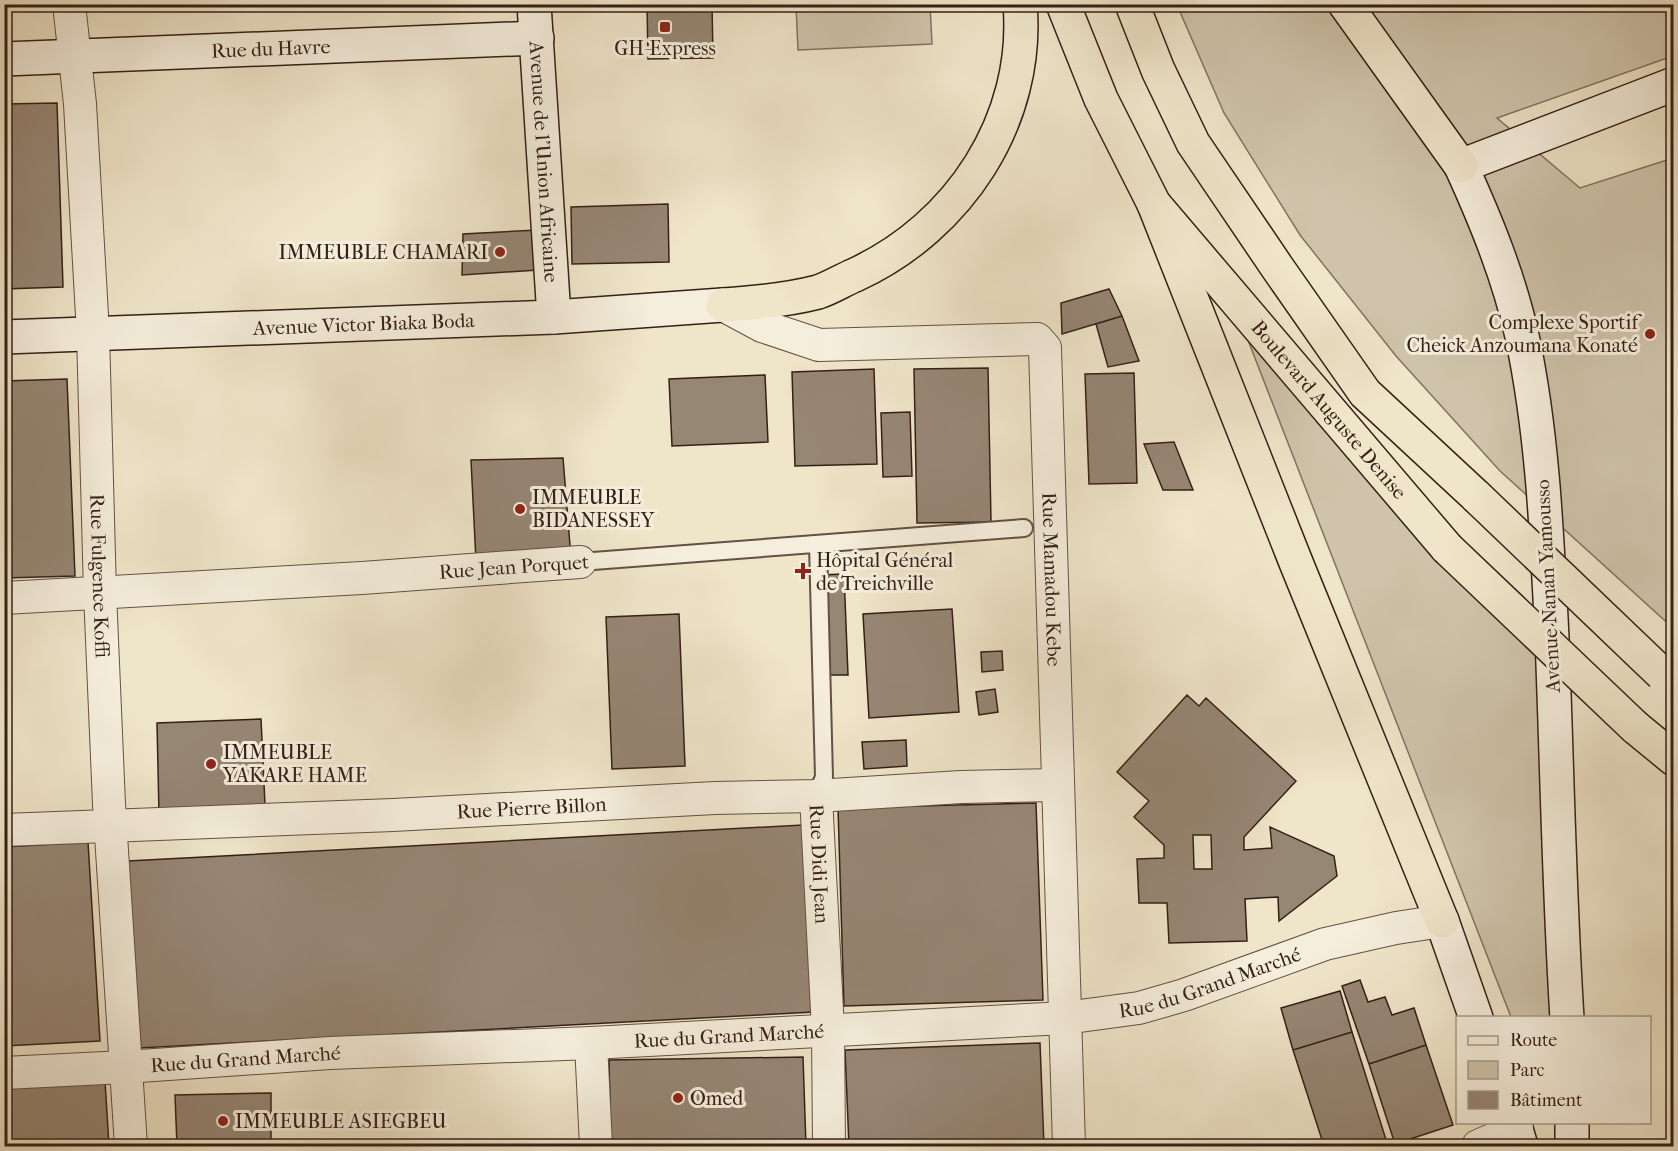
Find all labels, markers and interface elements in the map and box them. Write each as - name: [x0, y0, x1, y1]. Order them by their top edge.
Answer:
- marker: GH-Express: [658, 20, 672, 34]
- street label: Rue du Havre: [211, 35, 331, 62]
- place label: GH-Express: [614, 37, 716, 60]
- street label: Avenue de l'Union Africaine: [525, 39, 563, 283]
- place label: IMMEUBLE CHAMARI: [279, 241, 488, 264]
- marker: IMMEUBLE CHAMARI: [493, 245, 507, 259]
- street label: Avenue Victor Biaka Boda: [252, 308, 476, 339]
- place label: Complexe Sportif Cheick Anzoumana Konaté: [1407, 311, 1642, 357]
- street label: Boulevard Auguste Denise: [1247, 316, 1412, 504]
- marker: Complexe Sportif Cheick Anzoumana Konaté: [1643, 327, 1657, 341]
- street label: Avenue Nanan Yamousso: [1531, 479, 1565, 694]
- place label: IMMEUBLE BIDANESSEY: [532, 486, 656, 532]
- street label: Rue Mamadou Kebe: [1038, 492, 1066, 667]
- street label: Rue Fulgence Koffi: [86, 494, 114, 659]
- marker: IMMEUBLE BIDANESSEY: [513, 502, 527, 516]
- place label: Hôpital Général de Treichville: [816, 549, 954, 595]
- street label: Rue Jean Porquet: [438, 550, 590, 584]
- marker: Hôpital Général de Treichville: [794, 562, 812, 580]
- place label: IMMEUBLE YAKARE HAME: [222, 741, 367, 787]
- marker: IMMEUBLE YAKARE HAME: [204, 757, 218, 771]
- street label: Rue Pierre Billon: [456, 792, 607, 823]
- street label: Rue Didi Jean: [805, 804, 834, 925]
- street label: Rue du Grand Marché: [1117, 942, 1304, 1022]
- legend: [1456, 1016, 1651, 1124]
- street label: Rue du Grand Marché: [633, 1019, 825, 1052]
- text: Route: [1510, 1030, 1557, 1051]
- street label: Rue du Grand Marché: [150, 1041, 341, 1077]
- text: Parc: [1510, 1060, 1545, 1081]
- place label: Omed: [690, 1087, 744, 1110]
- text: Bâtiment: [1510, 1090, 1583, 1111]
- marker: Omed: [671, 1091, 685, 1105]
- place label: IMMEUBLE ASIEGBEU: [235, 1110, 447, 1133]
- marker: IMMEUBLE ASIEGBEU: [216, 1114, 230, 1128]

